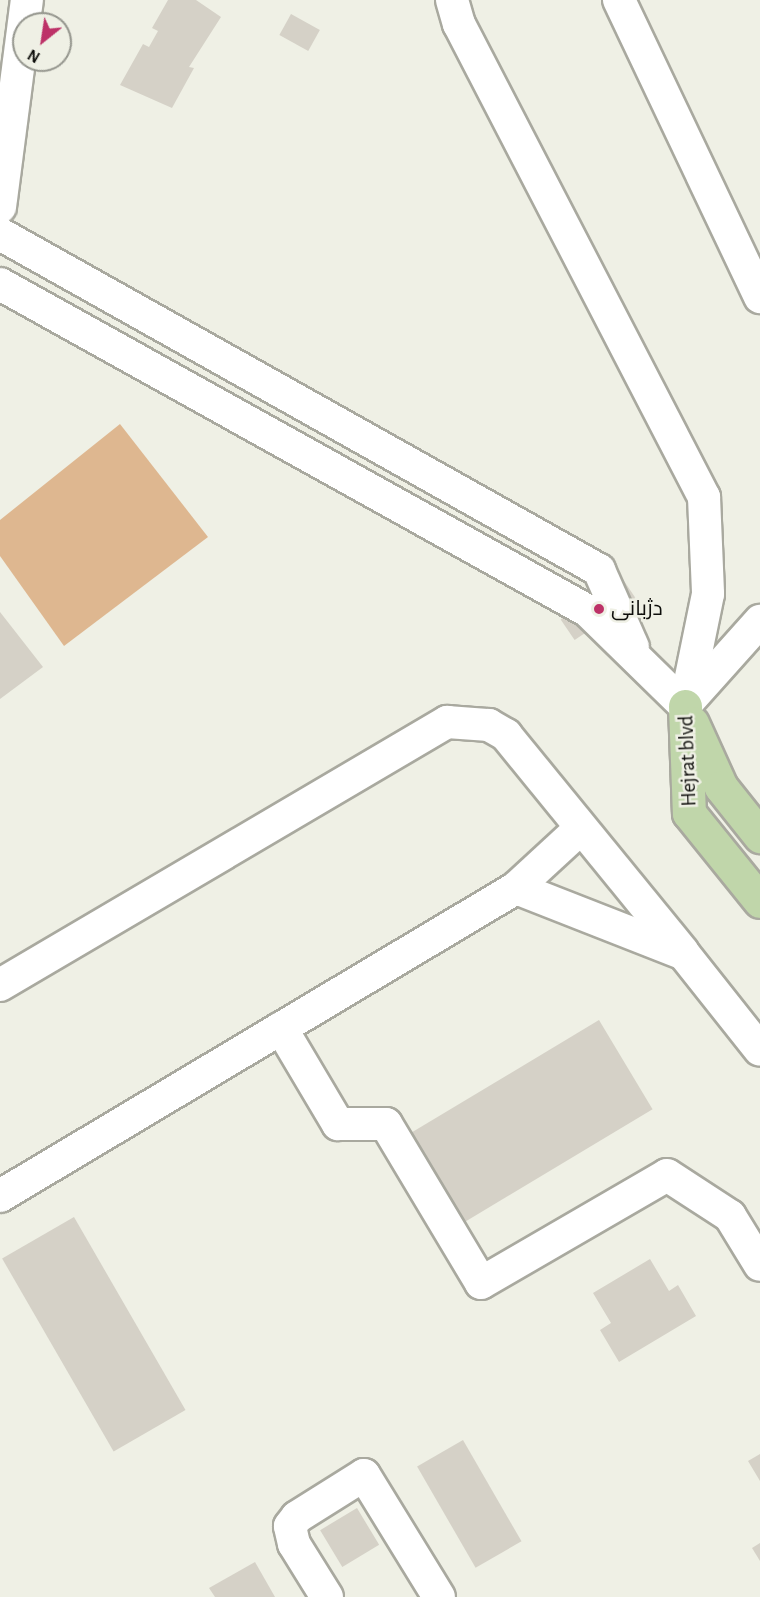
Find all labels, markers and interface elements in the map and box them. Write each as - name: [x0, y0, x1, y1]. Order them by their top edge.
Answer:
- north arrow: [12, 12, 72, 72]
- text: N: [25, 46, 43, 66]
- place label: دژبانی: [611, 596, 663, 622]
- marker: دژبانی: [592, 602, 606, 616]
- street label: Hejrat blvd: [674, 715, 702, 807]

